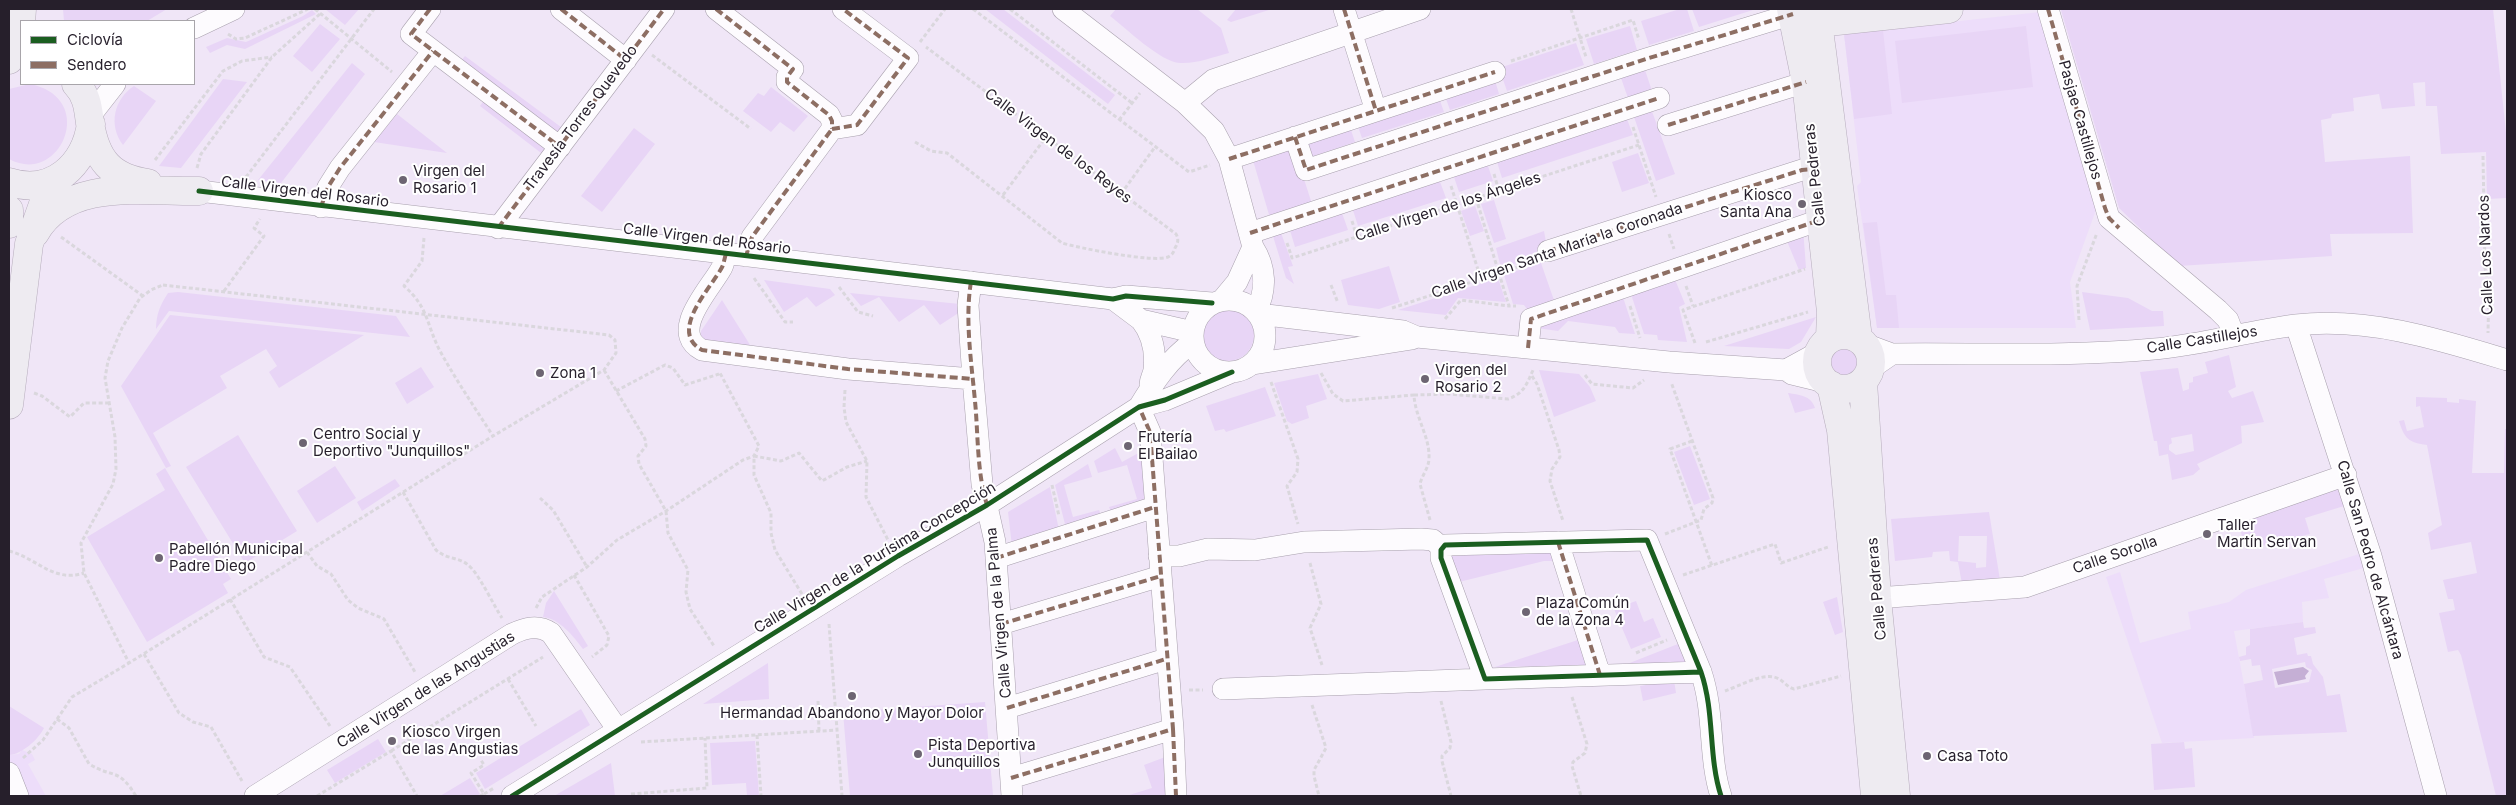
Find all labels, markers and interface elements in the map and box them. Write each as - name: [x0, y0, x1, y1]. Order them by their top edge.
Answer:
- legend: [20, 20, 195, 85]
- text: Ciclovía: [67, 30, 123, 49]
- street label: Travesía Torres Quevedo: [520, 42, 642, 194]
- text: Sendero: [67, 55, 127, 74]
- street label: Pasjae Castillejos: [2054, 58, 2106, 182]
- street label: Calle Virgen de los Reyes: [981, 85, 1135, 207]
- street label: Calle Pedreras: [1801, 123, 1829, 227]
- place label: Virgen del Rosario 1: [413, 162, 485, 197]
- street label: Calle Virgen de los Ángeles: [1353, 168, 1543, 246]
- street label: Calle Virgen del Rosario: [220, 173, 390, 211]
- marker: Virgen del Rosario 1: [397, 174, 409, 186]
- place label: Kiosco Santa Ana: [1720, 186, 1792, 221]
- street label: Calle Los Nardos: [2475, 195, 2497, 315]
- marker: Kiosco Santa Ana: [1796, 198, 1808, 210]
- street label: Calle Virgen Santa María la Coronada: [1429, 199, 1685, 303]
- street label: Calle Virgen del Rosario: [622, 220, 792, 258]
- street label: Calle Castillejos: [2145, 322, 2259, 358]
- place label: Virgen del Rosario 2: [1435, 361, 1507, 396]
- place label: Zona 1: [550, 364, 596, 382]
- marker: Zona 1: [534, 367, 546, 379]
- marker: Virgen del Rosario 2: [1419, 373, 1431, 385]
- place label: Centro Social y Deportivo "Junquillos": [313, 425, 470, 460]
- place label: Frutería El Bailao: [1138, 428, 1198, 463]
- marker: Centro Social y Deportivo "Junquillos": [297, 437, 309, 449]
- marker: Frutería El Bailao: [1122, 440, 1134, 452]
- street label: Calle San Pedro de Alcántara: [2333, 458, 2407, 662]
- street label: Calle Virgen de la Purísima Concepción: [751, 478, 999, 638]
- place label: Taller Martín Servan: [2217, 516, 2316, 551]
- street label: Calle Virgen de la Palma: [983, 527, 1015, 699]
- marker: Taller Martín Servan: [2201, 528, 2213, 540]
- street label: Calle Sorolla: [2070, 532, 2160, 578]
- street label: Calle Pedreras: [1864, 537, 1890, 641]
- place label: Pabellón Municipal Padre Diego: [169, 540, 303, 575]
- marker: Pabellón Municipal Padre Diego: [153, 552, 165, 564]
- place label: Plaza Común de la Zona 4: [1536, 594, 1629, 629]
- marker: Plaza Común de la Zona 4: [1520, 606, 1532, 618]
- street label: Calle Virgen de las Angustias: [334, 628, 518, 752]
- marker: Hermandad Abandono y Mayor Dolor: [846, 690, 858, 702]
- place label: Hermandad Abandono y Mayor Dolor: [720, 704, 984, 722]
- place label: Kiosco Virgen de las Angustias: [402, 723, 518, 758]
- marker: Kiosco Virgen de las Angustias: [386, 735, 398, 747]
- place label: Pista Deportiva Junquillos: [928, 736, 1036, 771]
- place label: Casa Toto: [1937, 747, 2008, 765]
- marker: Pista Deportiva Junquillos: [912, 748, 924, 760]
- marker: Casa Toto: [1921, 750, 1933, 762]

